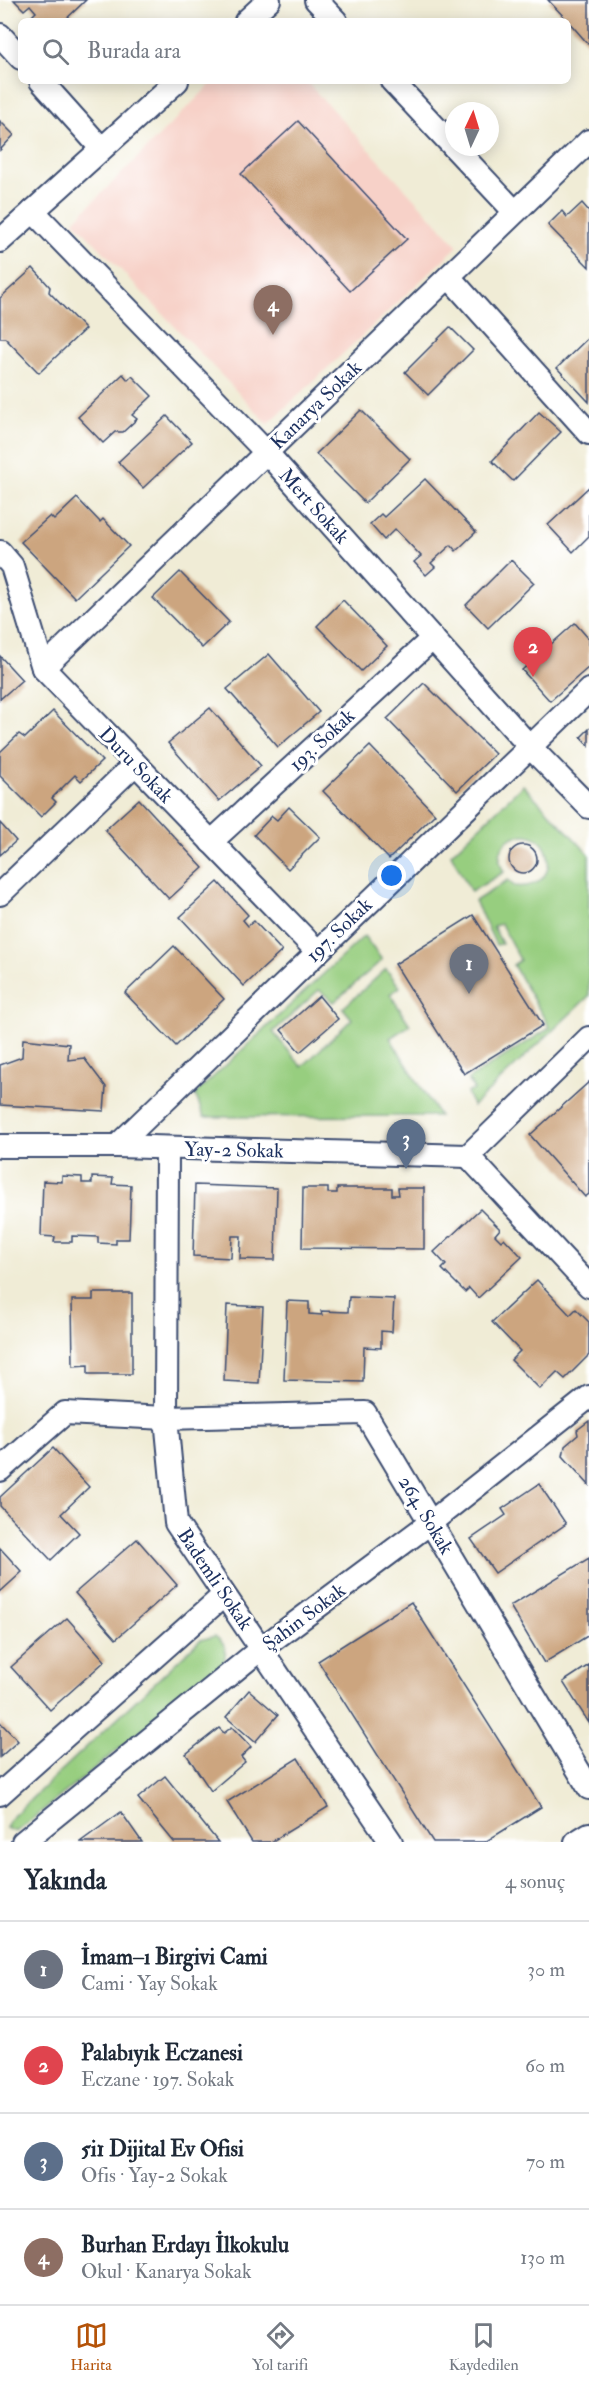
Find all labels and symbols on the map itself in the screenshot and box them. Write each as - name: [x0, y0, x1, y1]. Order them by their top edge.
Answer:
- north arrow: [445, 102, 499, 156]
- pin: 4: [254, 286, 292, 335]
- street label: Kanarya Sokak: [265, 355, 367, 455]
- street label: Mert Sokak: [273, 463, 355, 549]
- pin: 2: [514, 628, 552, 677]
- street label: 193. Sokak: [284, 703, 360, 777]
- street label: Duru Sokak: [93, 722, 179, 809]
- your location: [377, 861, 406, 890]
- street label: 197. Sokak: [301, 892, 377, 967]
- pin: 1: [450, 944, 488, 994]
- pin: 3: [386, 1120, 426, 1169]
- street label: Yay-2 Sokak: [184, 1137, 284, 1163]
- street label: 264. Sokak: [393, 1471, 459, 1559]
- street label: Bademli Sokak: [172, 1523, 258, 1635]
- street label: Şahin Sokak: [258, 1577, 351, 1656]

